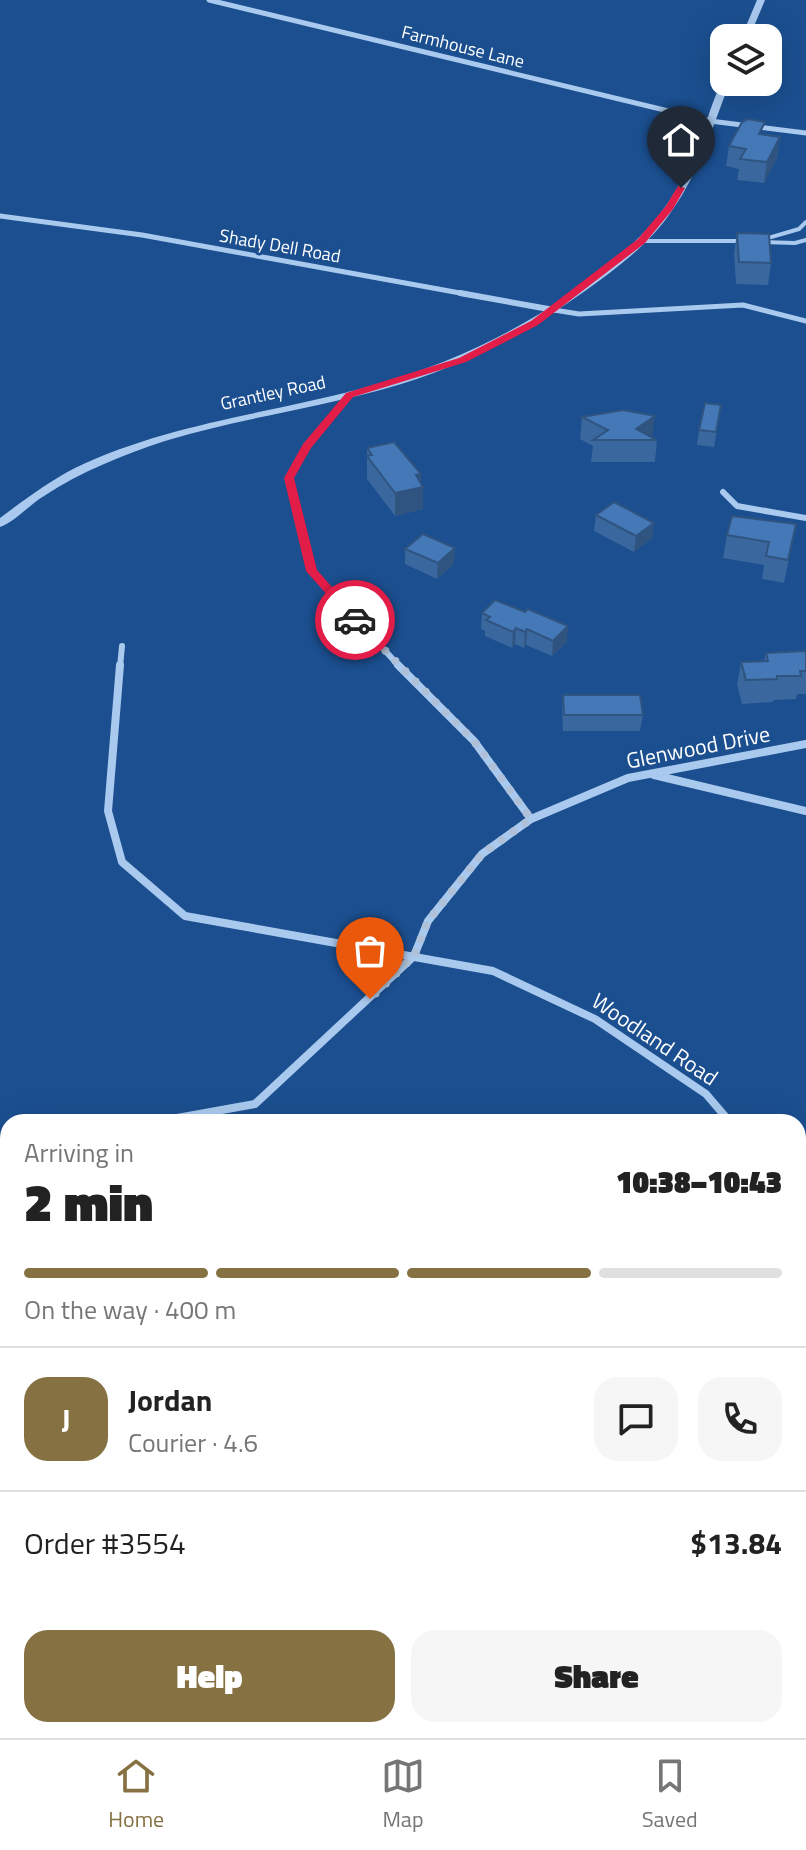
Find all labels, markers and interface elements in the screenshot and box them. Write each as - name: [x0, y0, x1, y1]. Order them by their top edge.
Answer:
- street label: Farmhouse Lane: [399, 18, 527, 75]
- map controls: [710, 24, 782, 96]
- button: layers: [710, 24, 782, 96]
- pin: [647, 106, 715, 188]
- icon: home: [659, 118, 703, 162]
- street label: Shady Dell Road: [217, 222, 343, 269]
- street label: Grantley Road: [218, 368, 328, 417]
- courier: [315, 580, 395, 660]
- icon: car: [333, 598, 377, 642]
- street label: Glenwood Drive: [623, 716, 773, 778]
- pin: [336, 917, 404, 999]
- icon: bag: [348, 929, 392, 973]
- street label: Woodland Road: [585, 984, 725, 1094]
- text: Arriving in: [24, 1133, 134, 1172]
- text: 10:38–10:43: [616, 1159, 782, 1205]
- text: 2 min: [24, 1162, 153, 1241]
- text: On the way · 400 m: [24, 1290, 236, 1329]
- text: Jordan: [128, 1377, 212, 1423]
- button: chat: [594, 1377, 678, 1461]
- button: phone: [698, 1377, 782, 1461]
- text: J: [61, 1396, 71, 1442]
- text: Courier · 4.6: [128, 1423, 258, 1462]
- text: Order #3554: [24, 1520, 186, 1566]
- text: $13.84: [690, 1520, 782, 1566]
- button: Help: [24, 1630, 395, 1722]
- button: Share: [411, 1630, 782, 1722]
- tab: Home: [108, 1754, 164, 1836]
- tab: Map: [381, 1754, 425, 1836]
- tab: Saved: [642, 1754, 698, 1836]

